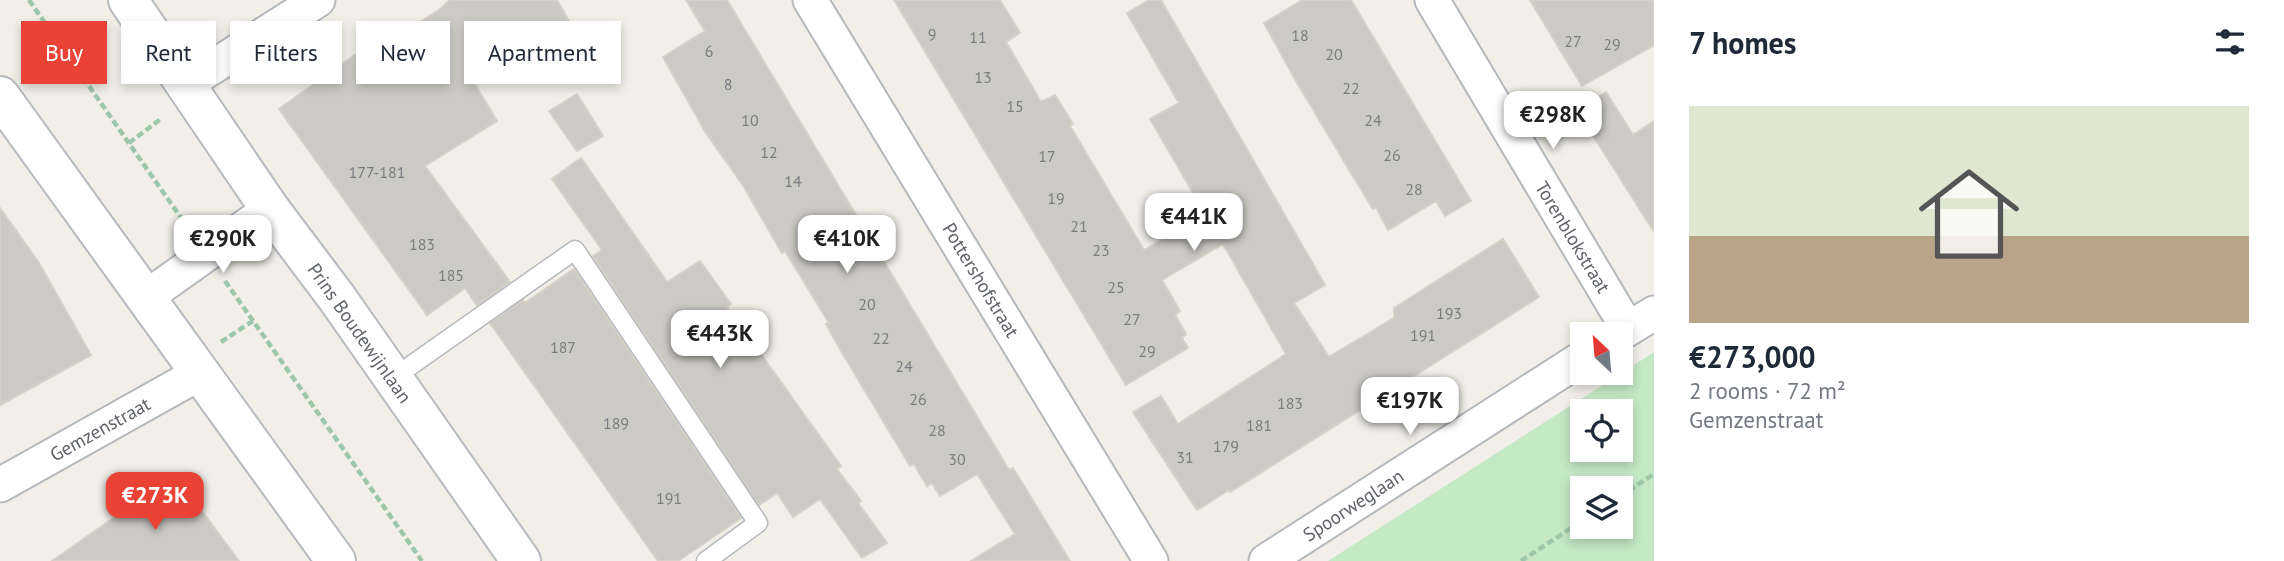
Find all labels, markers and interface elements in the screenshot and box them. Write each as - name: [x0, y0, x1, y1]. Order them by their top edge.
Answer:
- chip: Buy: [21, 21, 107, 84]
- chip: Rent: [121, 21, 216, 84]
- chip: Filters: [230, 21, 342, 84]
- chip: New: [356, 21, 450, 84]
- chip: Apartment: [464, 21, 621, 84]
- text: 7 homes: [1689, 23, 1797, 62]
- icon: filters: [2211, 23, 2249, 61]
- house number: 9: [928, 24, 936, 44]
- house number: 18: [1291, 25, 1309, 45]
- house number: 11: [969, 27, 987, 47]
- house number: 27: [1564, 31, 1582, 51]
- house number: 29: [1603, 34, 1621, 54]
- house number: 6: [705, 41, 713, 61]
- house number: 20: [1325, 44, 1343, 64]
- house number: 13: [974, 67, 992, 87]
- house number: 8: [724, 74, 732, 94]
- house number: 22: [1342, 78, 1360, 98]
- pin: €298K: [1504, 92, 1602, 151]
- house number: 15: [1006, 96, 1024, 116]
- text: €298K: [1520, 99, 1586, 128]
- house number: 10: [741, 110, 759, 130]
- house number: 24: [1364, 110, 1382, 130]
- house number: 12: [760, 142, 778, 162]
- house number: 26: [1383, 145, 1401, 165]
- house number: 17: [1038, 146, 1056, 166]
- icon: home: [1906, 151, 2032, 277]
- house number: 177-181: [348, 162, 406, 182]
- house number: 14: [784, 171, 802, 191]
- street label: Torenblokstraat: [1530, 177, 1616, 298]
- house number: 28: [1405, 179, 1423, 199]
- house number: 19: [1047, 188, 1065, 208]
- pin: €441K: [1145, 194, 1243, 253]
- text: €441K: [1161, 201, 1227, 230]
- pin: €290K: [174, 216, 272, 275]
- pin: €410K: [798, 216, 896, 275]
- house number: 21: [1070, 216, 1088, 236]
- street label: Pottershofstraat: [937, 218, 1025, 342]
- text: €290K: [190, 223, 256, 252]
- text: €410K: [814, 223, 880, 252]
- house number: 183: [409, 234, 435, 254]
- house number: 23: [1092, 240, 1110, 260]
- street label: Prins Boudewijnlaan: [303, 258, 417, 408]
- house number: 185: [438, 265, 464, 285]
- house number: 25: [1107, 277, 1125, 297]
- house number: 20: [858, 294, 876, 314]
- house number: 193: [1436, 303, 1462, 323]
- house number: 27: [1123, 309, 1141, 329]
- pin: €443K: [671, 310, 769, 370]
- text: €443K: [687, 318, 753, 347]
- north arrow: [1570, 322, 1633, 385]
- map controls: [1570, 322, 1633, 539]
- house number: 191: [1410, 325, 1436, 345]
- house number: 22: [872, 328, 890, 348]
- house number: 187: [550, 337, 576, 357]
- text: €273,000: [1689, 337, 1816, 376]
- house number: 29: [1138, 341, 1156, 361]
- house number: 24: [895, 356, 913, 376]
- text: 2 rooms · 72 m²: [1689, 376, 1846, 405]
- pin: €197K: [1361, 378, 1459, 437]
- text: €197K: [1377, 385, 1443, 414]
- house number: 26: [909, 389, 927, 409]
- street label: Gemzenstraat: [46, 391, 155, 466]
- house number: 183: [1277, 393, 1303, 413]
- button: locate: [1570, 399, 1633, 462]
- text: Gemzenstraat: [1689, 405, 1824, 434]
- house number: 189: [603, 413, 629, 433]
- house number: 181: [1246, 415, 1272, 435]
- house number: 28: [928, 420, 946, 440]
- house number: 179: [1213, 436, 1239, 456]
- house number: 31: [1176, 447, 1194, 467]
- house number: 30: [948, 449, 966, 469]
- street label: Spoorweglaan: [1298, 464, 1408, 546]
- pin: €273K: [106, 472, 204, 532]
- button: layers: [1570, 476, 1633, 539]
- text: €273K: [122, 480, 188, 509]
- house number: 191: [656, 488, 682, 508]

